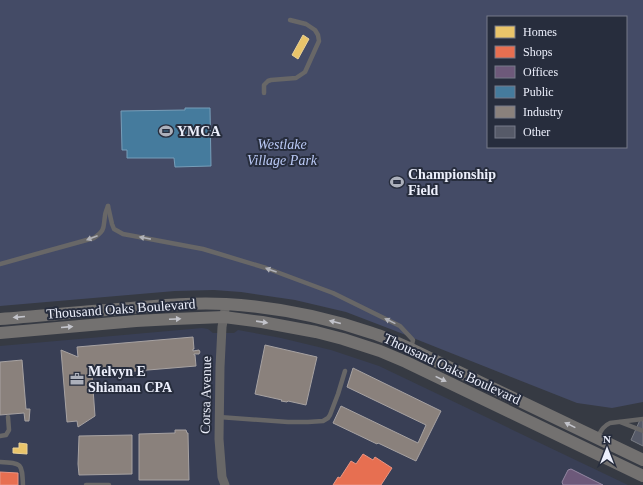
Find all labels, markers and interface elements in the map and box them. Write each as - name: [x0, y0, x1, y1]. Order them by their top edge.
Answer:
- legend: [487, 16, 627, 148]
- text: Homes: [523, 25, 557, 39]
- text: Shops: [523, 45, 553, 59]
- text: Offices: [523, 65, 558, 79]
- text: Public: [523, 85, 554, 99]
- text: Industry: [523, 105, 563, 119]
- sports icon: YMCA: [158, 123, 174, 139]
- place label: YMCA: [177, 124, 221, 139]
- text: Other: [523, 125, 550, 139]
- park label: Westlake Village Park: [247, 137, 318, 168]
- place label: Championship Field: [408, 167, 496, 198]
- sports icon: Championship Field: [389, 174, 405, 190]
- one-way arrow: [85, 235, 97, 241]
- one-way arrow: [139, 235, 151, 241]
- one-way arrow: [264, 267, 276, 273]
- street label: Thousand Oaks Boulevard: [46, 296, 196, 322]
- one-way arrow: [13, 314, 25, 321]
- one-way arrow: [169, 315, 181, 322]
- one-way arrow: [328, 318, 341, 324]
- one-way arrow: [385, 318, 396, 324]
- one-way arrow: [256, 319, 268, 325]
- one-way arrow: [61, 324, 73, 331]
- street label: Thousand Oaks Boulevard: [381, 331, 523, 407]
- street label: Corsa Avenue: [198, 356, 214, 434]
- place label: Melvyn E Shiaman CPA: [88, 364, 173, 395]
- office icon: Melvyn E Shiaman CPA: [69, 371, 85, 387]
- one-way arrow: [435, 376, 447, 382]
- one-way arrow: [564, 422, 576, 428]
- north arrow: [587, 429, 627, 469]
- text: N: [603, 433, 611, 445]

